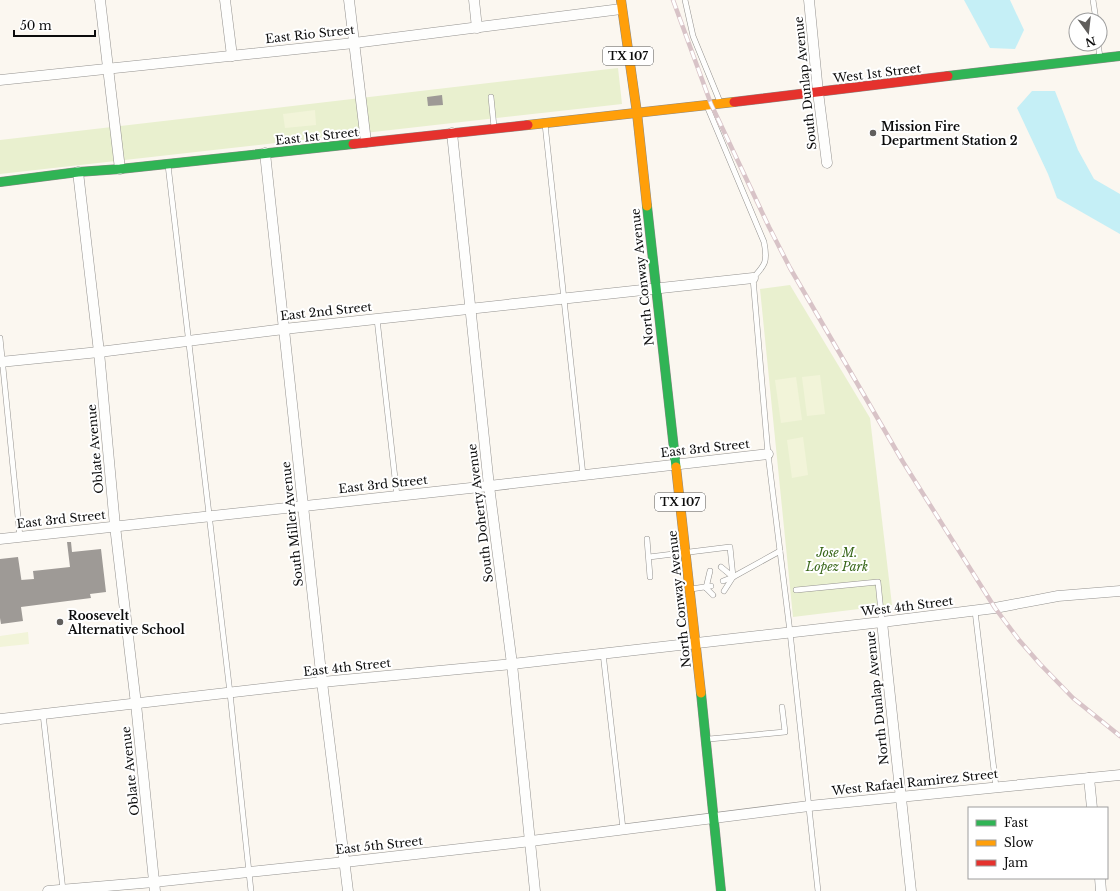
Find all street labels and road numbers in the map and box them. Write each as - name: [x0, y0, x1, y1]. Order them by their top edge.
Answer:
- street label: South Dunlap Avenue: [791, 15, 819, 150]
- street label: East Rio Street: [265, 22, 356, 46]
- road number: TX 107: [603, 47, 653, 65]
- street label: West 1st Street: [831, 60, 922, 86]
- street label: East 1st Street: [275, 124, 360, 148]
- street label: North Conway Avenue: [627, 207, 657, 347]
- street label: East 2nd Street: [279, 299, 373, 323]
- street label: Oblate Avenue: [84, 403, 106, 494]
- street label: East 3rd Street: [660, 436, 751, 460]
- street label: South Doherty Avenue: [464, 443, 496, 583]
- street label: South Miller Avenue: [278, 461, 306, 587]
- street label: East 3rd Street: [338, 472, 429, 496]
- road number: TX 107: [655, 493, 705, 511]
- street label: East 3rd Street: [16, 507, 107, 531]
- street label: North Conway Avenue: [664, 529, 694, 669]
- street label: West 4th Street: [859, 593, 954, 619]
- street label: North Dunlap Avenue: [862, 630, 891, 766]
- street label: East 4th Street: [302, 655, 392, 679]
- street label: Oblate Avenue: [118, 725, 142, 816]
- street label: West Rafael Ramirez Street: [830, 766, 999, 798]
- street label: East 5th Street: [334, 833, 424, 857]

